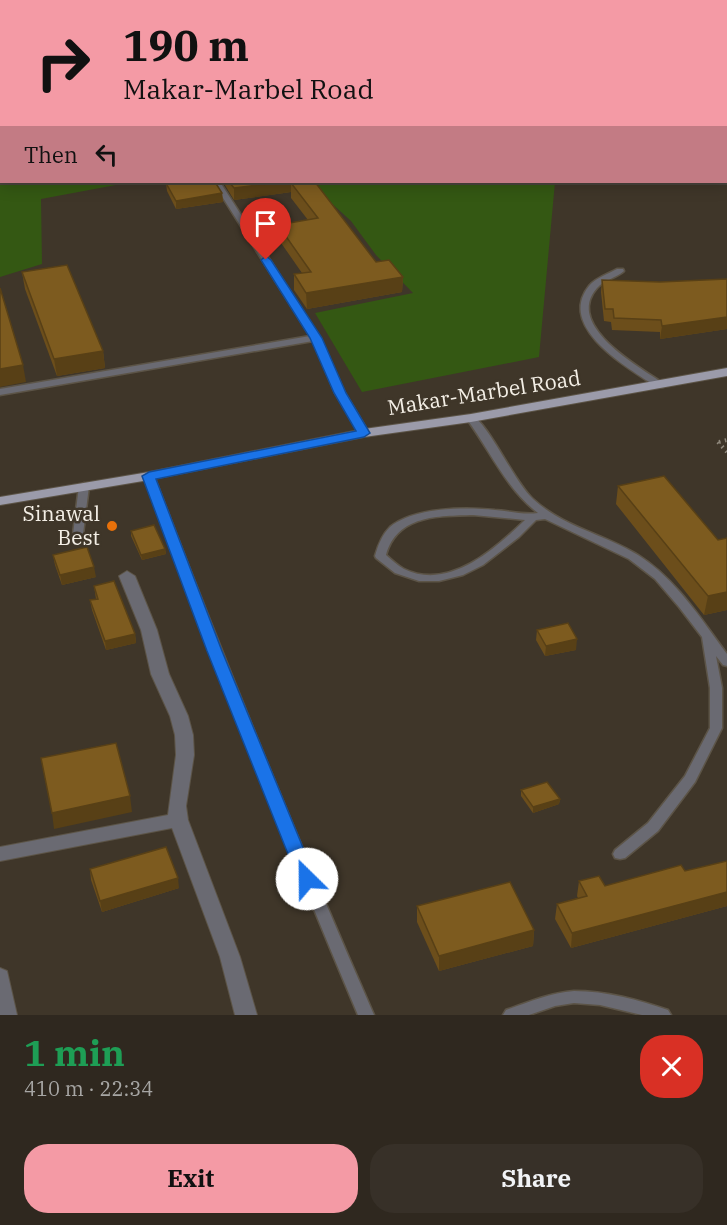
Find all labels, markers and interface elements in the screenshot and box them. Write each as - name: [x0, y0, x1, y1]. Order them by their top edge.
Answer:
- text: 190 m: [123, 18, 249, 73]
- icon: right: [24, 24, 102, 102]
- text: Makar-Marbel Road: [123, 71, 374, 106]
- icon: left: [90, 138, 123, 171]
- text: Then: [24, 140, 78, 169]
- pin: [240, 198, 291, 260]
- icon: arrive: [249, 207, 282, 240]
- street label: Makar-Marbel Road: [385, 363, 583, 421]
- place label: Sinawal Best: [22, 499, 100, 551]
- marker: Sinawal Best: [105, 519, 119, 533]
- position arrow: [275, 847, 339, 911]
- text: 1 min: [24, 1029, 125, 1076]
- button: close: [640, 1035, 703, 1098]
- text: 410 m · 22:34: [24, 1075, 153, 1102]
- button: Exit: [24, 1144, 358, 1213]
- button: Share: [370, 1144, 703, 1213]

